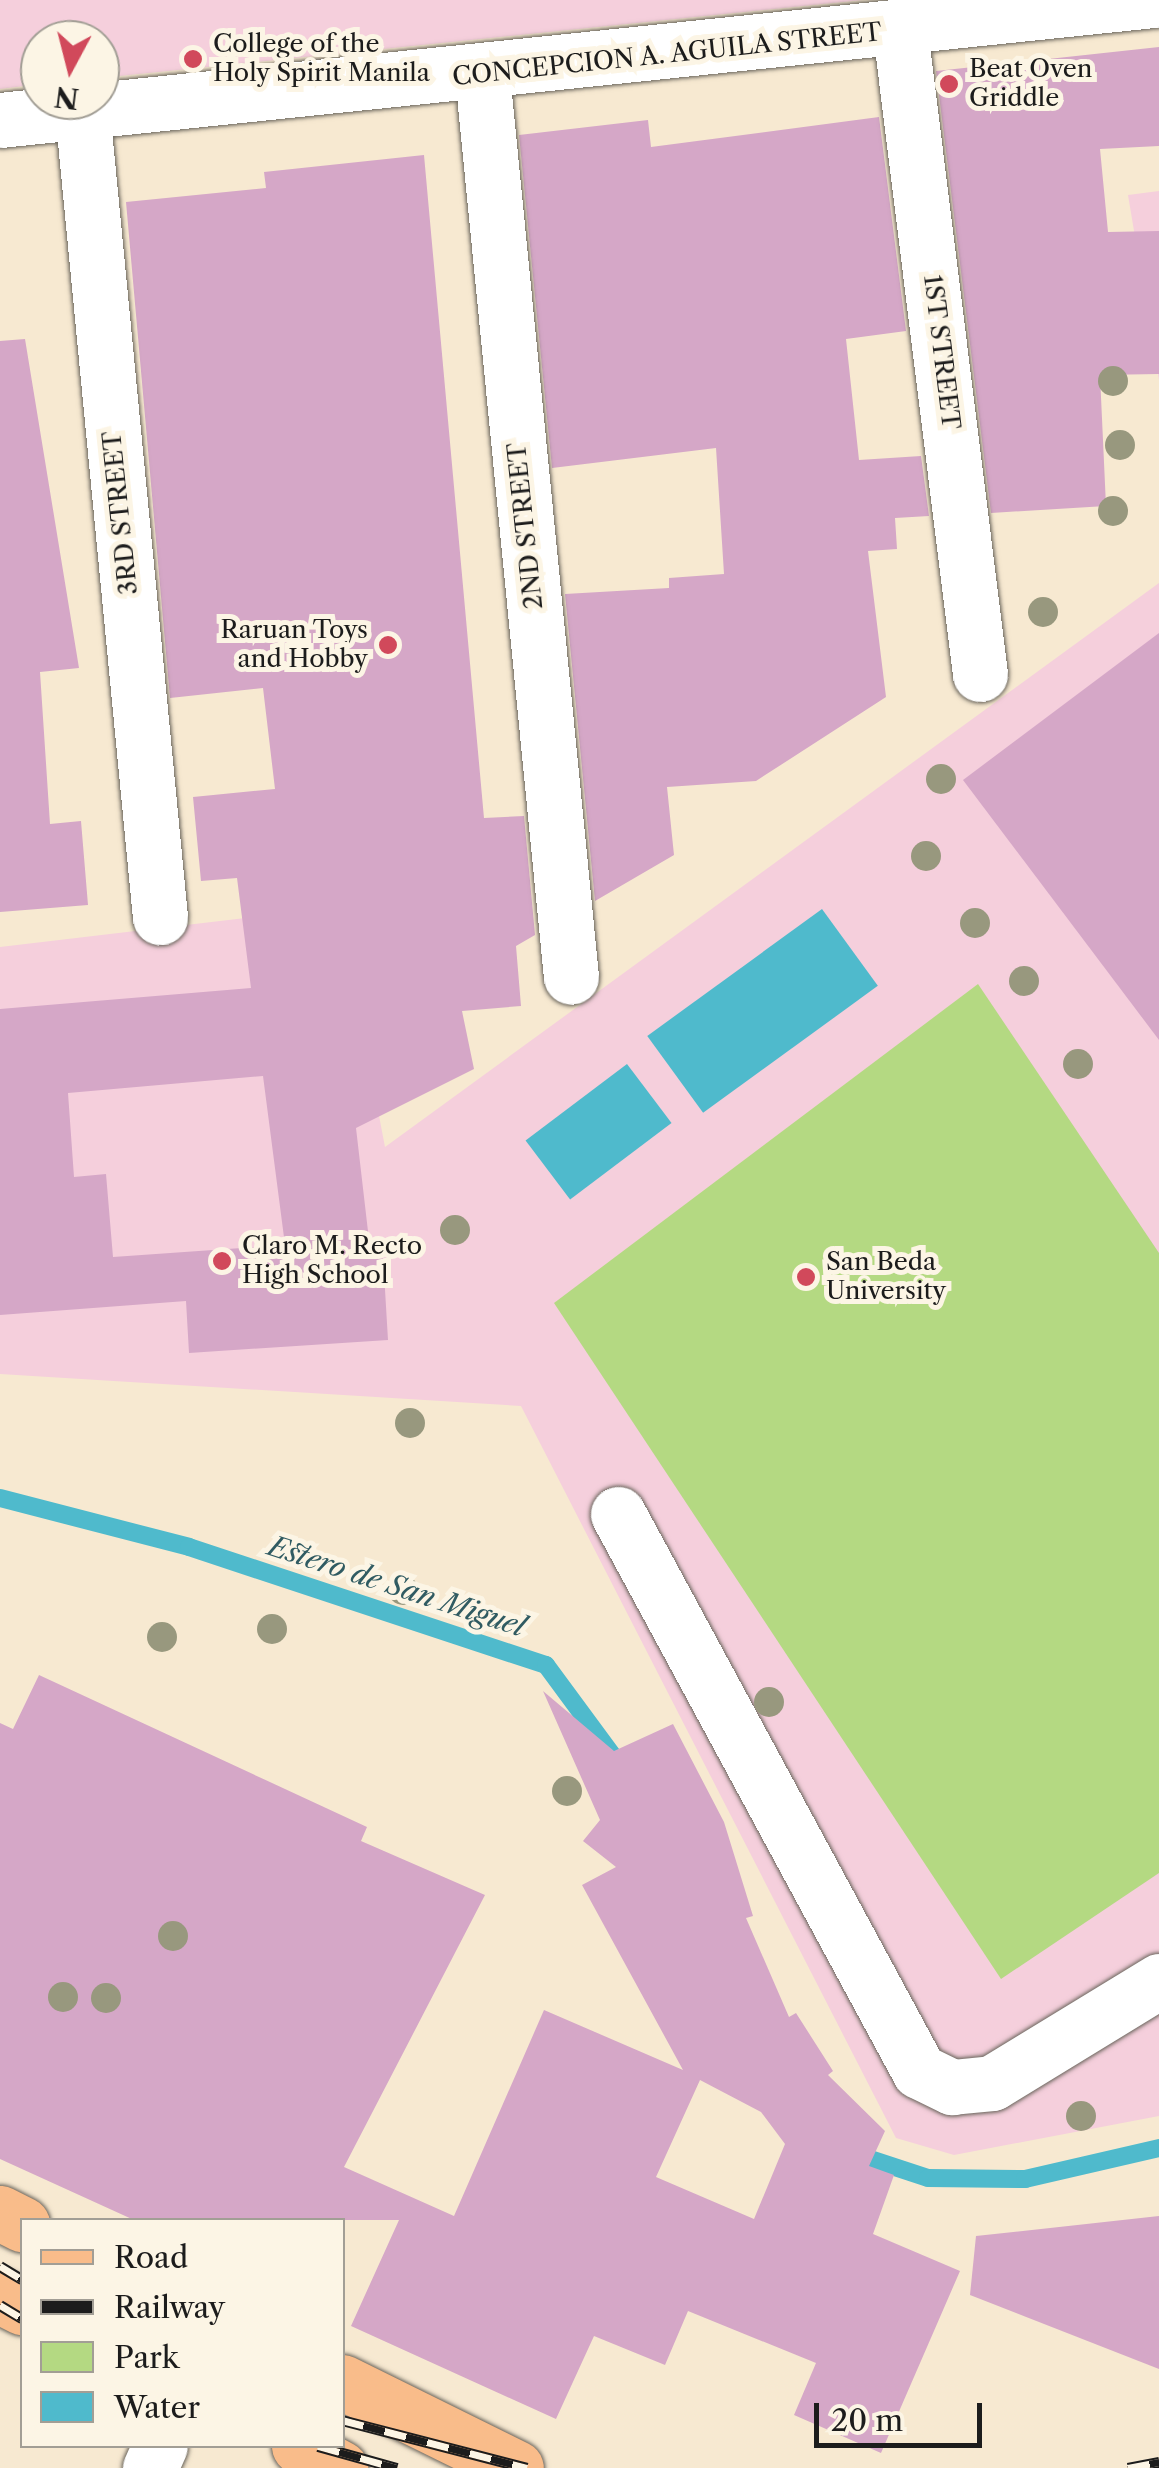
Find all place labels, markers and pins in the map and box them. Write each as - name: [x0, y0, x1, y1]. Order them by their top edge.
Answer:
- place label: College of the Holy Spirit Manila: [213, 30, 431, 89]
- marker: College of the Holy Spirit Manila: [182, 48, 204, 70]
- place label: Beat Oven Griddle: [969, 55, 1092, 114]
- marker: Beat Oven Griddle: [938, 73, 960, 95]
- place label: Raruan Toys and Hobby: [220, 616, 368, 675]
- marker: Raruan Toys and Hobby: [377, 634, 399, 656]
- place label: Claro M. Recto High School: [242, 1232, 422, 1291]
- place label: San Beda University: [826, 1248, 946, 1307]
- marker: Claro M. Recto High School: [211, 1250, 233, 1272]
- marker: San Beda University: [795, 1266, 817, 1288]

